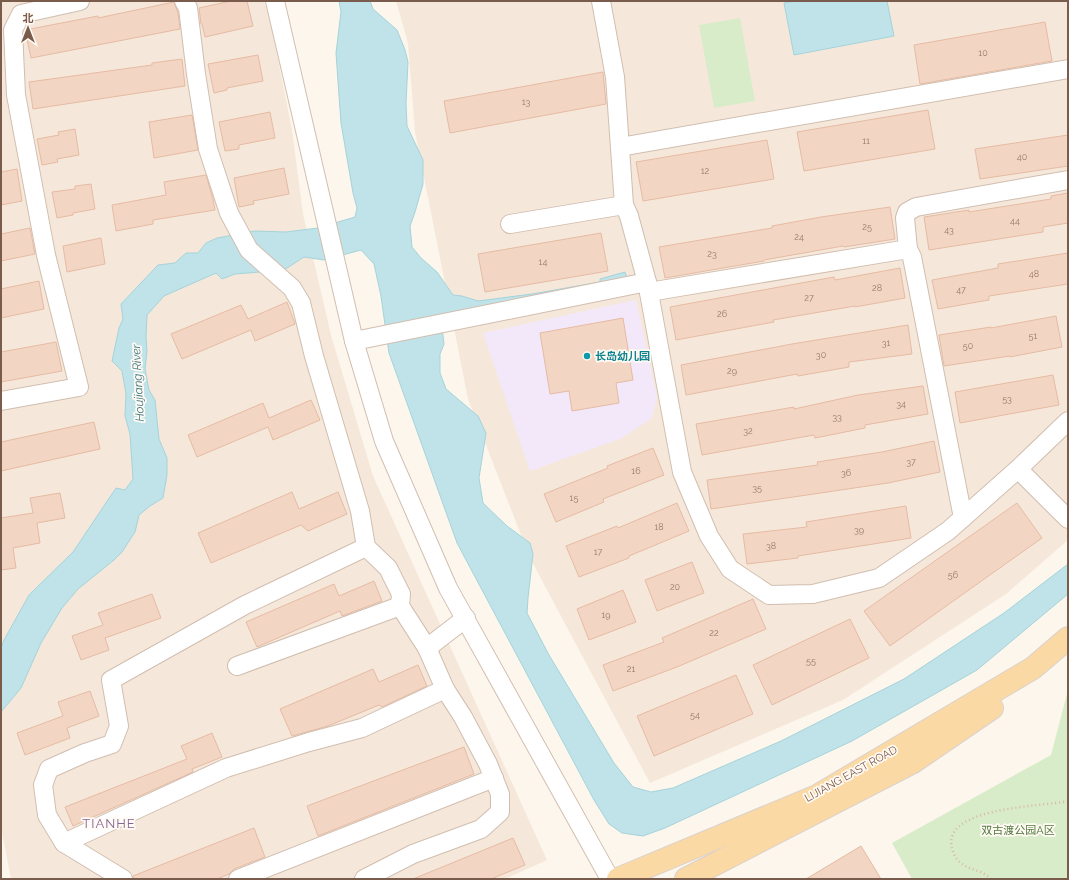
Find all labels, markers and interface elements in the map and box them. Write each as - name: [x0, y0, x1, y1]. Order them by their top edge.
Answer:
- north arrow: [8, 8, 48, 48]
- text: 北: [23, 12, 34, 25]
- house number: 10: [978, 48, 988, 58]
- house number: 13: [522, 97, 531, 107]
- house number: 11: [862, 136, 870, 146]
- house number: 40: [1017, 152, 1028, 162]
- house number: 12: [701, 166, 710, 176]
- house number: 44: [1010, 216, 1020, 226]
- house number: 25: [862, 222, 872, 232]
- house number: 43: [944, 225, 954, 235]
- house number: 24: [794, 232, 804, 242]
- house number: 23: [707, 249, 717, 259]
- house number: 14: [539, 257, 547, 267]
- house number: 48: [1029, 269, 1039, 279]
- house number: 28: [872, 283, 882, 293]
- house number: 47: [956, 285, 966, 295]
- house number: 27: [804, 293, 814, 303]
- house number: 26: [717, 309, 728, 319]
- house number: 51: [1029, 331, 1038, 341]
- house number: 31: [882, 338, 890, 348]
- house number: 50: [963, 341, 974, 351]
- water label: Houjiang River: [129, 343, 147, 422]
- place label: 长岛幼儿园: [595, 350, 650, 363]
- house number: 30: [816, 350, 827, 360]
- marker: 长岛幼儿园: [582, 351, 592, 361]
- house number: 29: [727, 366, 737, 376]
- house number: 53: [1002, 394, 1012, 404]
- house number: 34: [896, 399, 906, 409]
- house number: 33: [832, 412, 842, 422]
- house number: 32: [743, 426, 753, 436]
- house number: 37: [906, 457, 916, 467]
- house number: 16: [631, 466, 641, 476]
- house number: 36: [841, 468, 852, 478]
- house number: 35: [752, 483, 762, 493]
- house number: 15: [570, 493, 578, 503]
- house number: 18: [654, 522, 664, 532]
- house number: 39: [854, 525, 864, 535]
- house number: 38: [766, 541, 776, 551]
- house number: 17: [594, 547, 602, 557]
- house number: 56: [948, 570, 959, 580]
- house number: 20: [670, 582, 681, 592]
- house number: 19: [601, 610, 611, 620]
- house number: 22: [709, 628, 719, 638]
- house number: 55: [806, 656, 816, 666]
- house number: 21: [627, 664, 635, 674]
- house number: 54: [690, 710, 700, 720]
- street label: LIJIANG EAST ROAD: [802, 743, 900, 805]
- district label: TIANHE: [82, 816, 136, 831]
- park label: 双古渡公园A区: [981, 824, 1055, 837]

